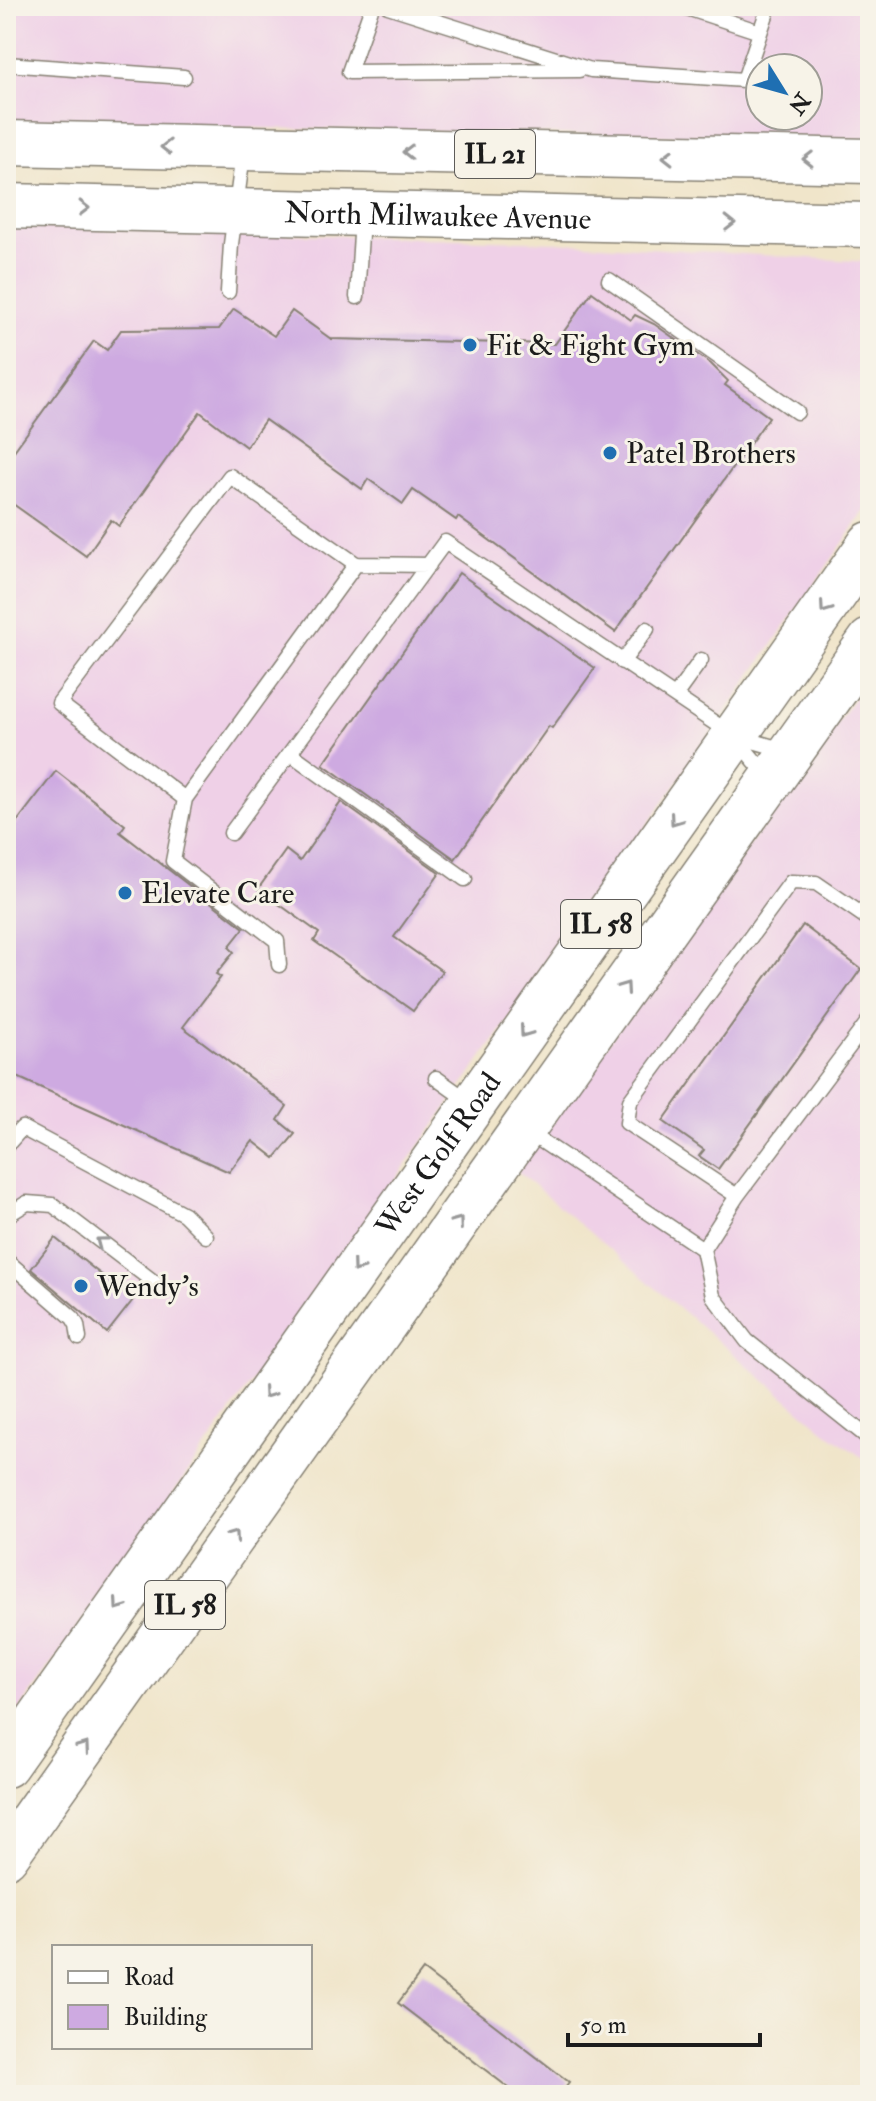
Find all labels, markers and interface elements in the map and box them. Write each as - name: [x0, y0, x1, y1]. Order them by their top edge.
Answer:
- north arrow: [744, 52, 824, 132]
- text: N: [782, 86, 817, 120]
- road number: IL 21: [455, 130, 535, 178]
- one-way arrow: [159, 138, 172, 156]
- one-way arrow: [401, 143, 414, 160]
- one-way arrow: [661, 148, 674, 166]
- one-way arrow: [801, 151, 814, 168]
- street label: North Milwaukee Avenue: [284, 194, 592, 237]
- one-way arrow: [78, 199, 91, 216]
- one-way arrow: [724, 214, 737, 231]
- place label: Fit & Fight Gym: [486, 327, 694, 364]
- marker: Fit & Fight Gym: [461, 336, 479, 354]
- place label: Patel Brothers: [626, 435, 796, 472]
- marker: Patel Brothers: [601, 444, 619, 462]
- one-way arrow: [820, 599, 835, 613]
- one-way arrow: [670, 811, 685, 826]
- place label: Elevate Care: [141, 875, 294, 912]
- marker: Elevate Care: [116, 884, 134, 902]
- road number: IL 58: [561, 900, 641, 948]
- one-way arrow: [615, 981, 630, 995]
- one-way arrow: [520, 1024, 534, 1038]
- street label: West Golf Road: [367, 1065, 509, 1245]
- one-way arrow: [448, 1216, 463, 1230]
- one-way arrow: [95, 1237, 110, 1252]
- one-way arrow: [353, 1258, 367, 1272]
- place label: Wendy's: [96, 1268, 199, 1305]
- marker: Wendy's: [72, 1277, 90, 1295]
- one-way arrow: [263, 1384, 278, 1398]
- one-way arrow: [224, 1530, 239, 1544]
- road number: IL 58: [145, 1581, 225, 1629]
- one-way arrow: [114, 1597, 129, 1611]
- one-way arrow: [74, 1742, 89, 1756]
- legend: [52, 1945, 312, 2049]
- text: Road: [124, 1962, 174, 1993]
- scale bar: [568, 1997, 760, 2047]
- text: Building: [124, 2002, 208, 2033]
- text: 50 m: [580, 2010, 627, 2041]

